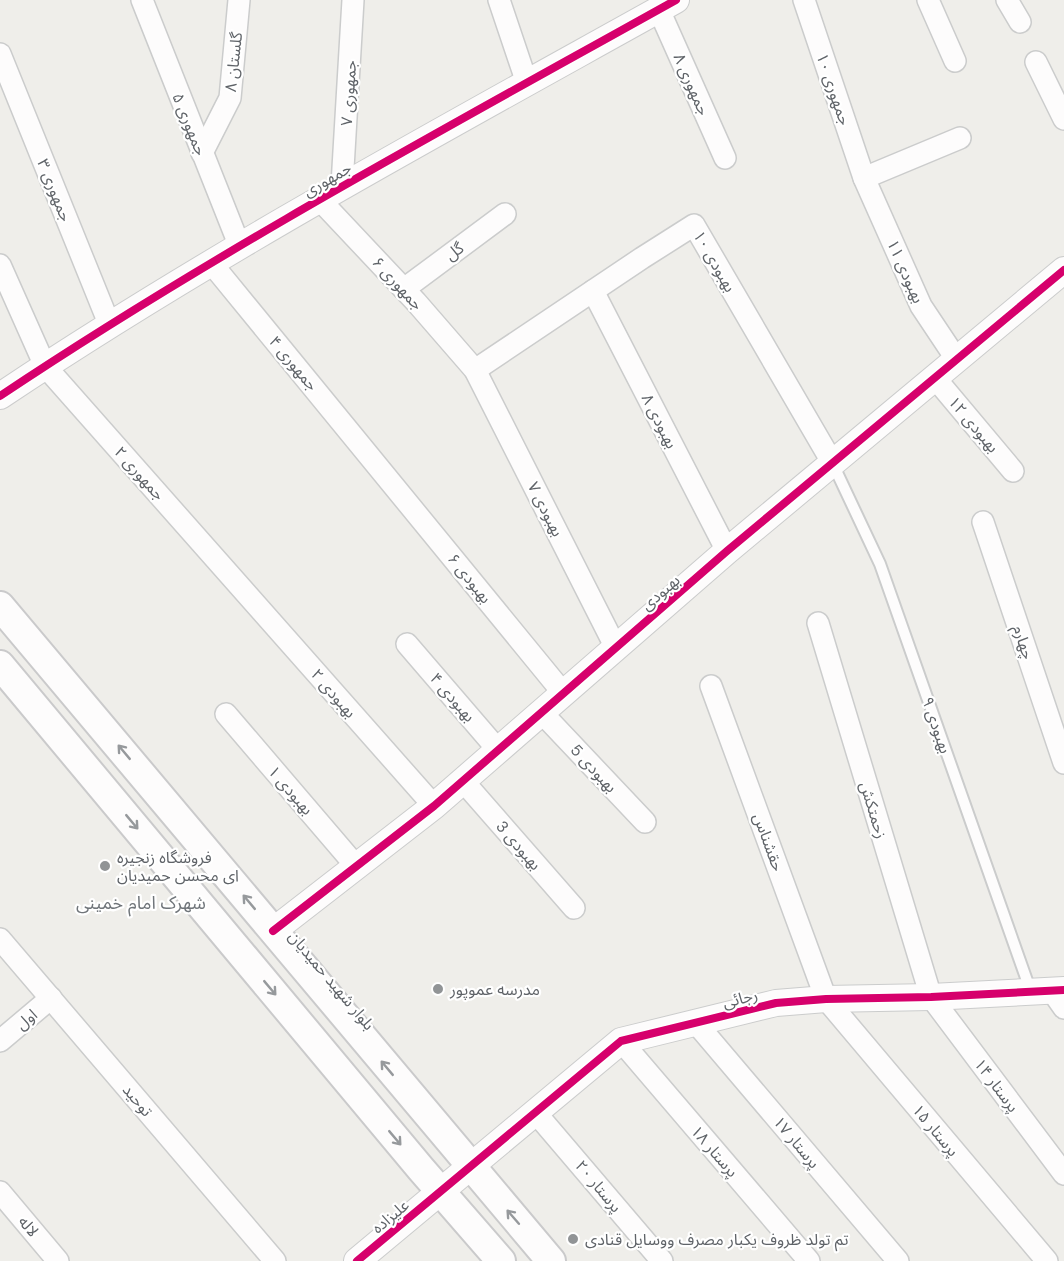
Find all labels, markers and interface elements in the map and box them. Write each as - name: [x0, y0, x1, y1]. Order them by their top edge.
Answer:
- street label: گلستان ۸: [220, 31, 247, 93]
- street label: جمهوری ۸: [669, 50, 715, 119]
- street label: جمهوری ۱۰: [811, 50, 856, 128]
- street label: جمهوری ۷: [336, 59, 361, 127]
- street label: جمهوری ۵: [167, 90, 212, 159]
- street label: جمهوری ۳: [32, 156, 77, 225]
- street label: جمهوری: [299, 157, 355, 202]
- street label: بهبودی ۱۰: [689, 227, 741, 296]
- street label: بهبودی ۱۱: [882, 236, 929, 306]
- street label: گل: [441, 237, 468, 265]
- street label: جمهوری ۶: [368, 252, 428, 315]
- street label: جمهوری ۴: [264, 331, 323, 395]
- street label: بهبودی ۸: [637, 390, 682, 452]
- street label: بهبودی ۱۲: [944, 392, 1003, 457]
- street label: جمهوری ۲: [110, 442, 169, 505]
- street label: بهبودی ۷: [523, 478, 568, 540]
- street label: بهبودی ۶: [443, 549, 496, 608]
- street label: بهبودی: [636, 570, 684, 615]
- street label: چهارم: [1006, 622, 1039, 663]
- street label: بهبودی ۲: [306, 664, 361, 722]
- street label: بهبودی ۴: [425, 668, 480, 726]
- street label: بهبودی ۹: [917, 694, 956, 756]
- street label: بهبودی 5: [566, 740, 622, 797]
- one-way arrow: [117, 744, 130, 760]
- street label: بهبودی ۱: [263, 761, 318, 819]
- street label: زحمتکش: [855, 779, 892, 841]
- street label: حقشناس: [748, 810, 789, 874]
- one-way arrow: [125, 814, 138, 830]
- street label: بهبودی 3: [491, 816, 546, 874]
- place label: فروشگاه زنجیره ای محسن حمیدیان: [117, 847, 239, 886]
- marker: فروشگاه زنجیره ای محسن حمیدیان: [98, 859, 112, 873]
- district label: شهرک امام خمینی: [76, 891, 206, 917]
- one-way arrow: [242, 894, 255, 910]
- street label: بلوار شهید حمیدیان: [284, 926, 379, 1034]
- place label: مدرسه عموپور: [449, 979, 540, 1000]
- one-way arrow: [263, 980, 277, 995]
- marker: مدرسه عموپور: [431, 982, 445, 996]
- street label: رجائی: [720, 984, 760, 1013]
- street label: اول: [11, 1004, 42, 1035]
- street label: پرستار ۱۴: [969, 1054, 1024, 1117]
- one-way arrow: [381, 1060, 394, 1076]
- street label: توحید: [118, 1080, 157, 1121]
- street label: پرستار ۱۵: [907, 1100, 964, 1161]
- street label: پرستار ۱۷: [768, 1112, 825, 1173]
- street label: پرستار ۱۸: [686, 1121, 743, 1182]
- one-way arrow: [389, 1130, 402, 1146]
- street label: پرستار ۲۰: [570, 1156, 627, 1217]
- street label: علیزاده: [367, 1195, 413, 1238]
- one-way arrow: [506, 1210, 520, 1225]
- street label: لاله: [14, 1211, 43, 1241]
- place label: تم تولد ظروف یکبار مصرف ووسایل قنادی: [585, 1229, 849, 1252]
- marker: تم تولد ظروف یکبار مصرف ووسایل قنادی: [566, 1232, 580, 1246]

